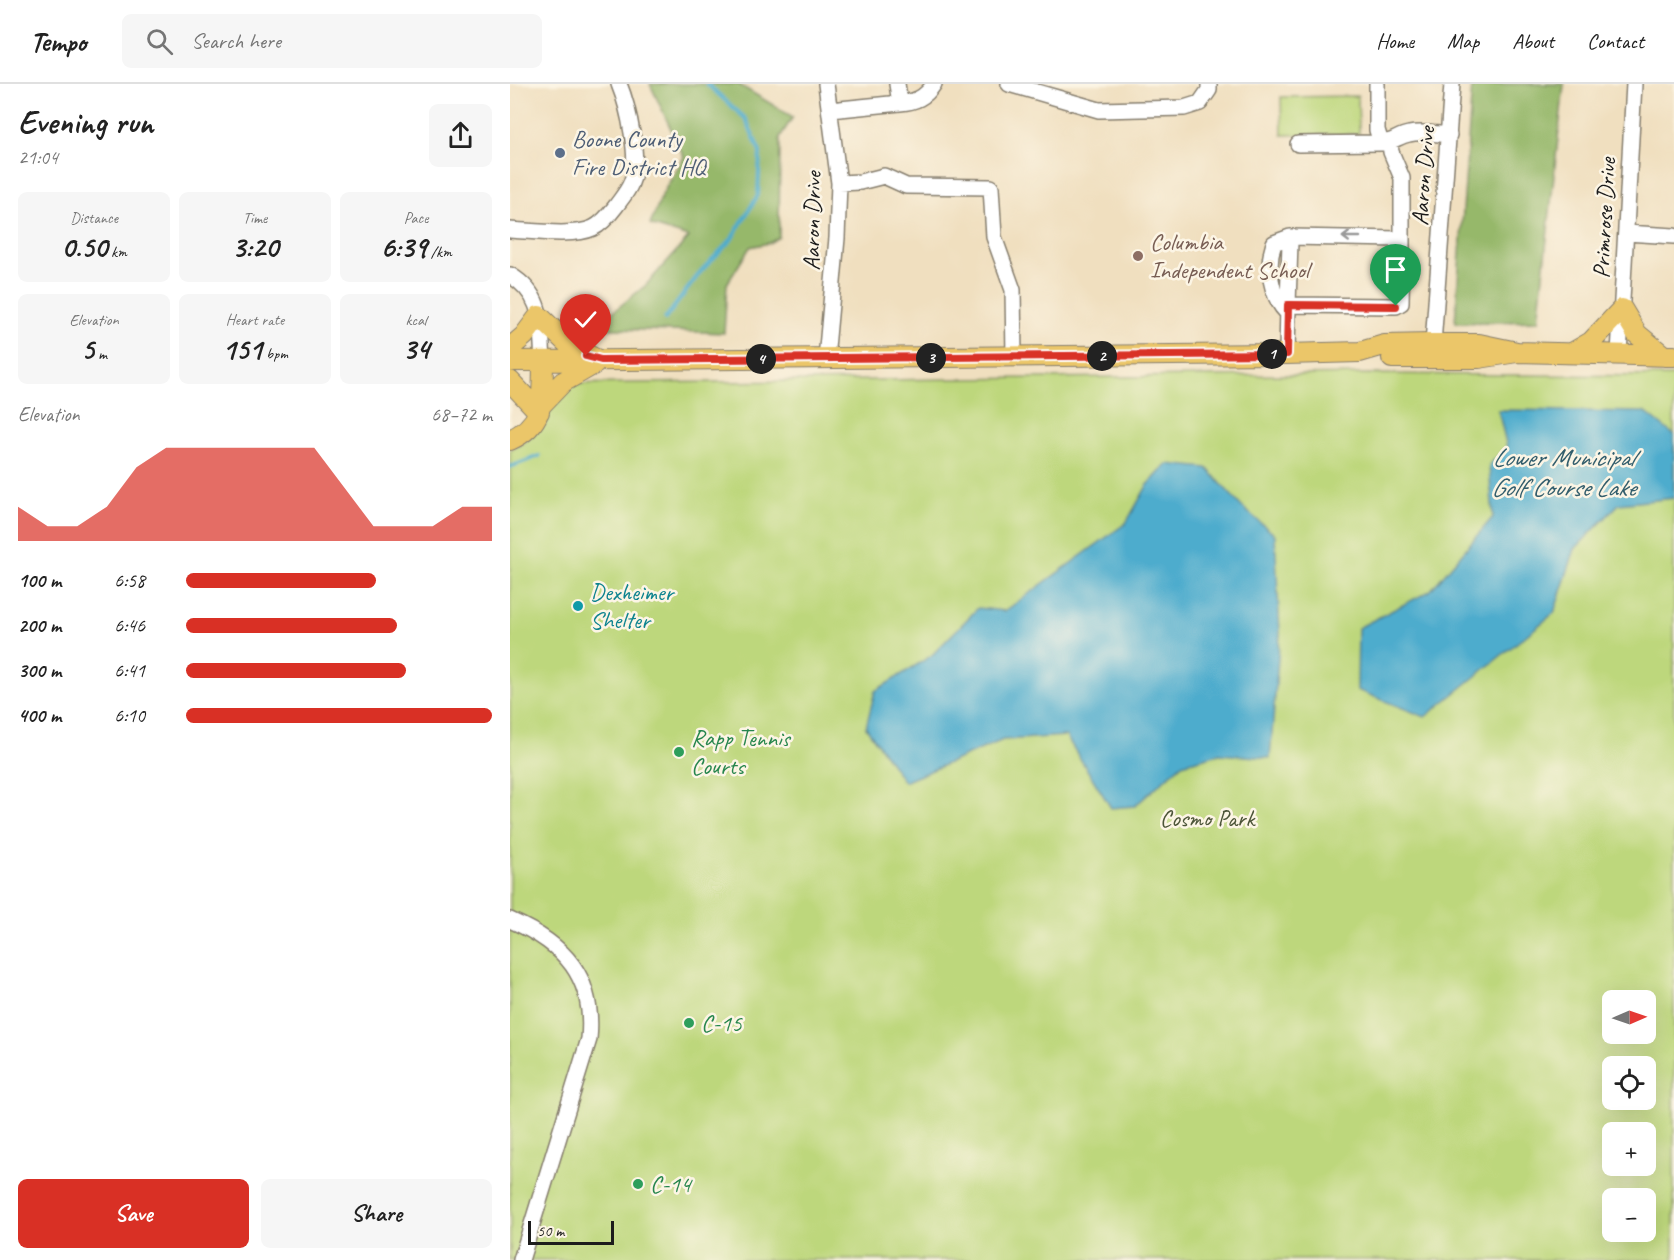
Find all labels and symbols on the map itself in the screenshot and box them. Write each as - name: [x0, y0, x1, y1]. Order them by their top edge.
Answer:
- street label: Aaron Drive: [1405, 123, 1442, 226]
- place label: Boone County Fire District HQ: [572, 124, 707, 182]
- marker: Boone County Fire District HQ: [553, 146, 567, 160]
- street label: Primrose Drive: [1586, 155, 1622, 279]
- street label: Aaron Drive: [796, 169, 828, 271]
- place label: Columbia Independent School: [1150, 227, 1313, 285]
- one-way arrow: [1342, 231, 1362, 243]
- pin: [1370, 244, 1421, 306]
- marker: Columbia Independent School: [1131, 249, 1145, 263]
- pin: [560, 294, 611, 356]
- pin: 1: [1257, 339, 1287, 369]
- pin: 2: [1087, 341, 1117, 371]
- pin: 3: [916, 343, 946, 373]
- pin: 4: [746, 344, 776, 374]
- water label: Lower Municipal Golf Course Lake: [1491, 441, 1642, 504]
- place label: Dexheimer Shelter: [590, 577, 676, 635]
- marker: Dexheimer Shelter: [571, 599, 585, 613]
- place label: Rapp Tennis Courts: [691, 723, 792, 781]
- marker: Rapp Tennis Courts: [672, 745, 686, 759]
- park label: Cosmo Park: [1160, 803, 1256, 833]
- north arrow: [1602, 990, 1656, 1044]
- place label: C-15: [701, 1008, 743, 1038]
- marker: C-15: [682, 1016, 696, 1030]
- place label: C-14: [650, 1169, 693, 1199]
- marker: C-14: [631, 1177, 645, 1191]
- scale bar: [528, 1218, 614, 1246]

